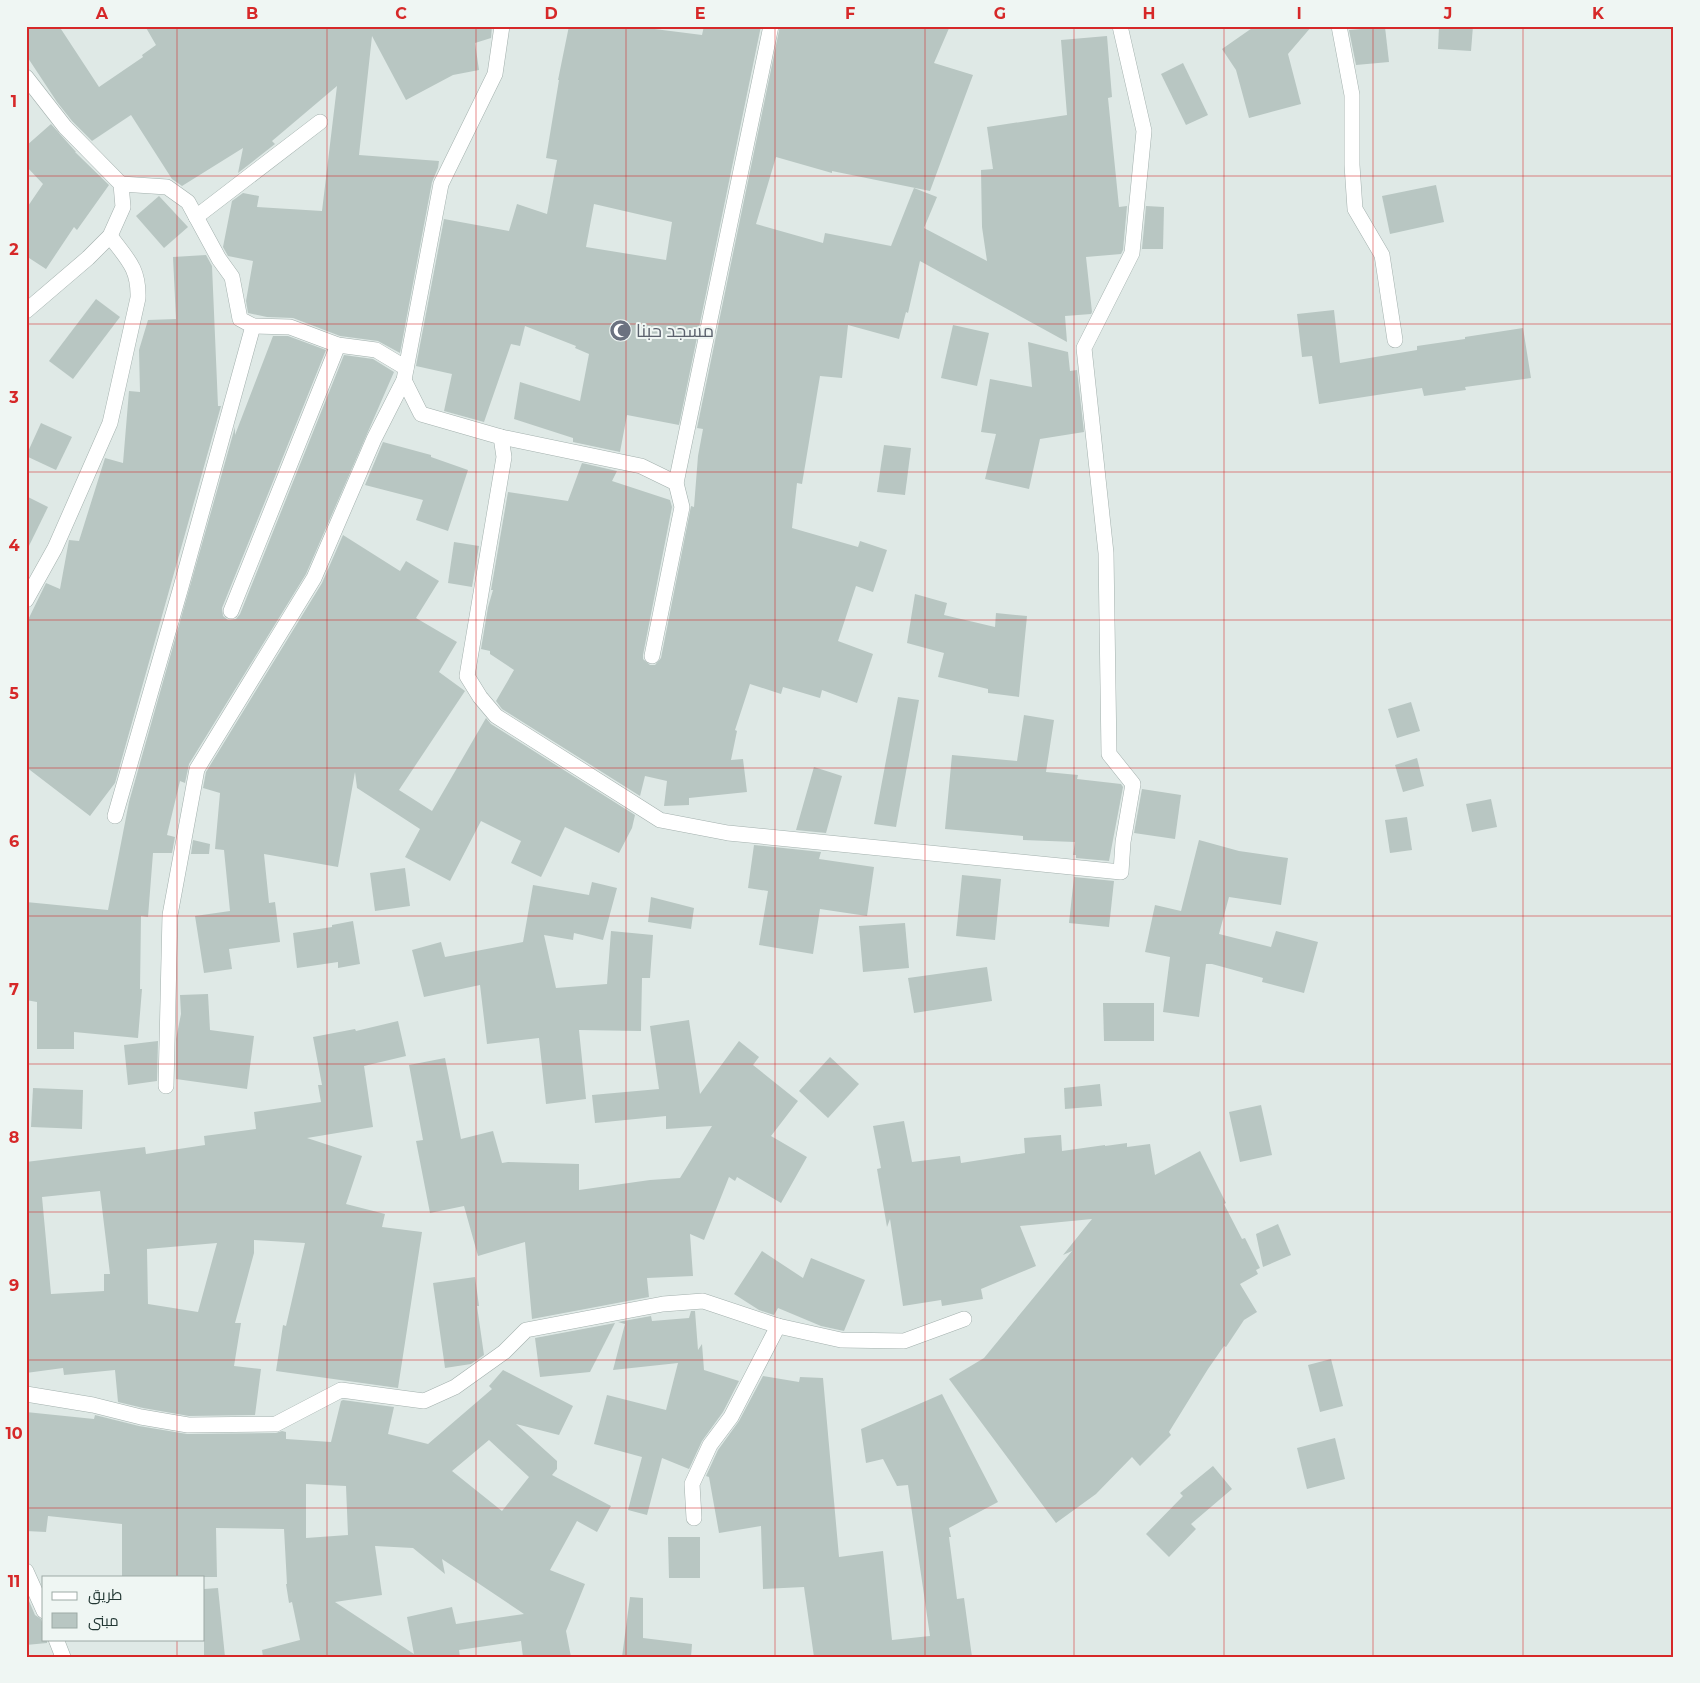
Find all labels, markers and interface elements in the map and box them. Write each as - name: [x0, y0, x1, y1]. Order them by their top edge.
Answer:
- text: A: [95, 4, 109, 23]
- text: B: [246, 4, 258, 23]
- text: C: [395, 4, 407, 23]
- text: D: [544, 4, 558, 23]
- text: E: [695, 4, 705, 23]
- text: F: [845, 4, 855, 23]
- text: G: [994, 4, 1006, 23]
- text: H: [1143, 4, 1155, 23]
- text: I: [1296, 4, 1302, 23]
- text: J: [1443, 4, 1452, 23]
- text: K: [1592, 4, 1605, 23]
- text: 1: [11, 92, 17, 111]
- text: 2: [9, 240, 19, 259]
- mosque icon: مسجد حبنا: [608, 319, 632, 343]
- place label: مسجد حبنا: [636, 320, 714, 342]
- text: 3: [8, 388, 19, 407]
- text: 4: [8, 536, 20, 555]
- text: 5: [9, 684, 19, 703]
- text: 6: [9, 832, 19, 851]
- text: 7: [9, 980, 19, 999]
- text: 8: [9, 1128, 19, 1147]
- text: 9: [9, 1276, 19, 1295]
- text: 10: [5, 1424, 23, 1443]
- text: 11: [8, 1572, 20, 1591]
- legend: [42, 1576, 205, 1640]
- text: طريق: [88, 1585, 122, 1605]
- text: مبنى: [88, 1611, 119, 1631]

